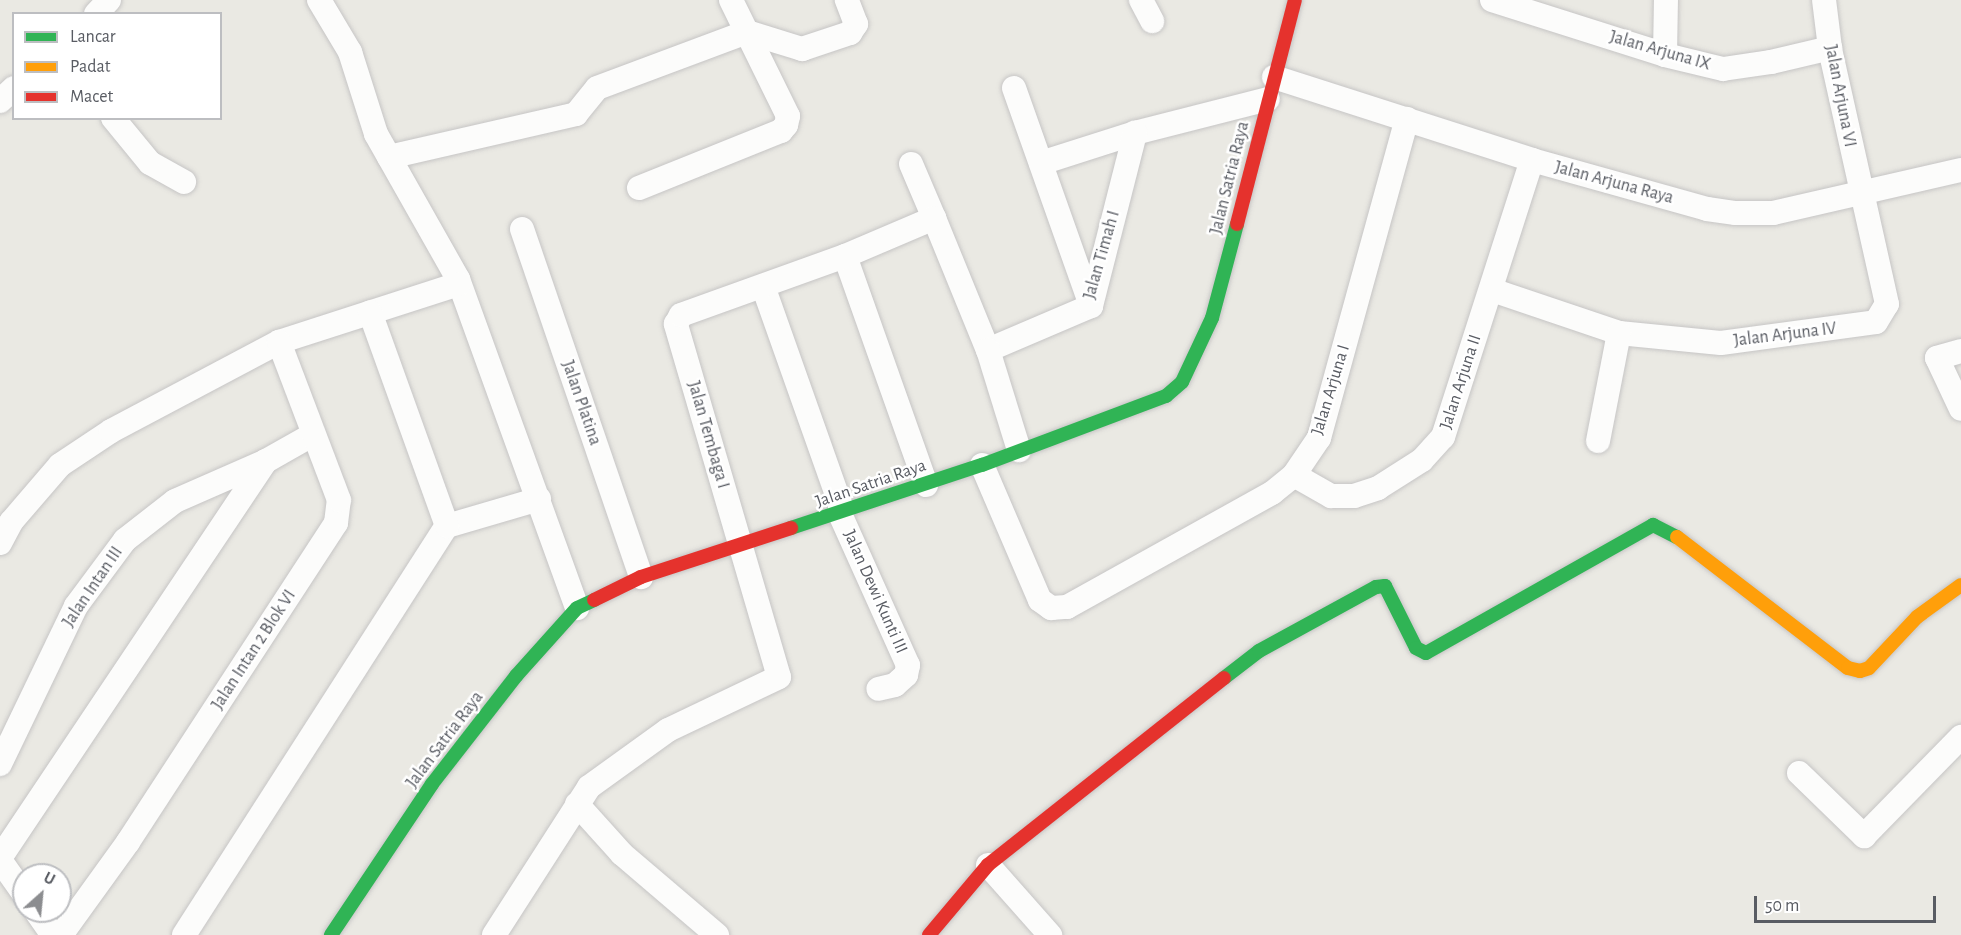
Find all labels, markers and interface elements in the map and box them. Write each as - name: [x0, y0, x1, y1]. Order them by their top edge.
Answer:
- legend: [12, 12, 222, 120]
- street label: Jalan Arjuna IX: [1607, 26, 1713, 76]
- text: Lancar: [70, 28, 116, 46]
- street label: Jalan Arjuna VI: [1820, 43, 1860, 149]
- text: Padat: [70, 58, 111, 76]
- text: Macet: [70, 88, 113, 106]
- street label: Jalan Satria Raya: [1206, 119, 1254, 237]
- street label: Jalan Arjuna Raya: [1552, 157, 1676, 209]
- street label: Jalan Timah I: [1079, 208, 1125, 302]
- street label: Jalan Arjuna IV: [1732, 318, 1838, 352]
- street label: Jalan Arjuna II: [1436, 332, 1486, 432]
- street label: Jalan Arjuna I: [1307, 342, 1355, 438]
- street label: Jalan Platina: [556, 358, 606, 448]
- street label: Jalan Tembaga I: [682, 379, 734, 491]
- street label: Jalan Satria Raya: [813, 455, 929, 513]
- street label: Jalan Dewi Kunti III: [838, 527, 912, 657]
- street label: Jalan Intan III: [58, 542, 128, 632]
- street label: Jalan Intan 2 Blok VI: [207, 586, 301, 714]
- street label: Jalan Satria Raya: [402, 687, 488, 793]
- north arrow: [12, 863, 72, 923]
- text: U: [41, 869, 57, 888]
- scale bar: [1757, 884, 1938, 922]
- text: 50 m: [1765, 897, 1799, 915]

